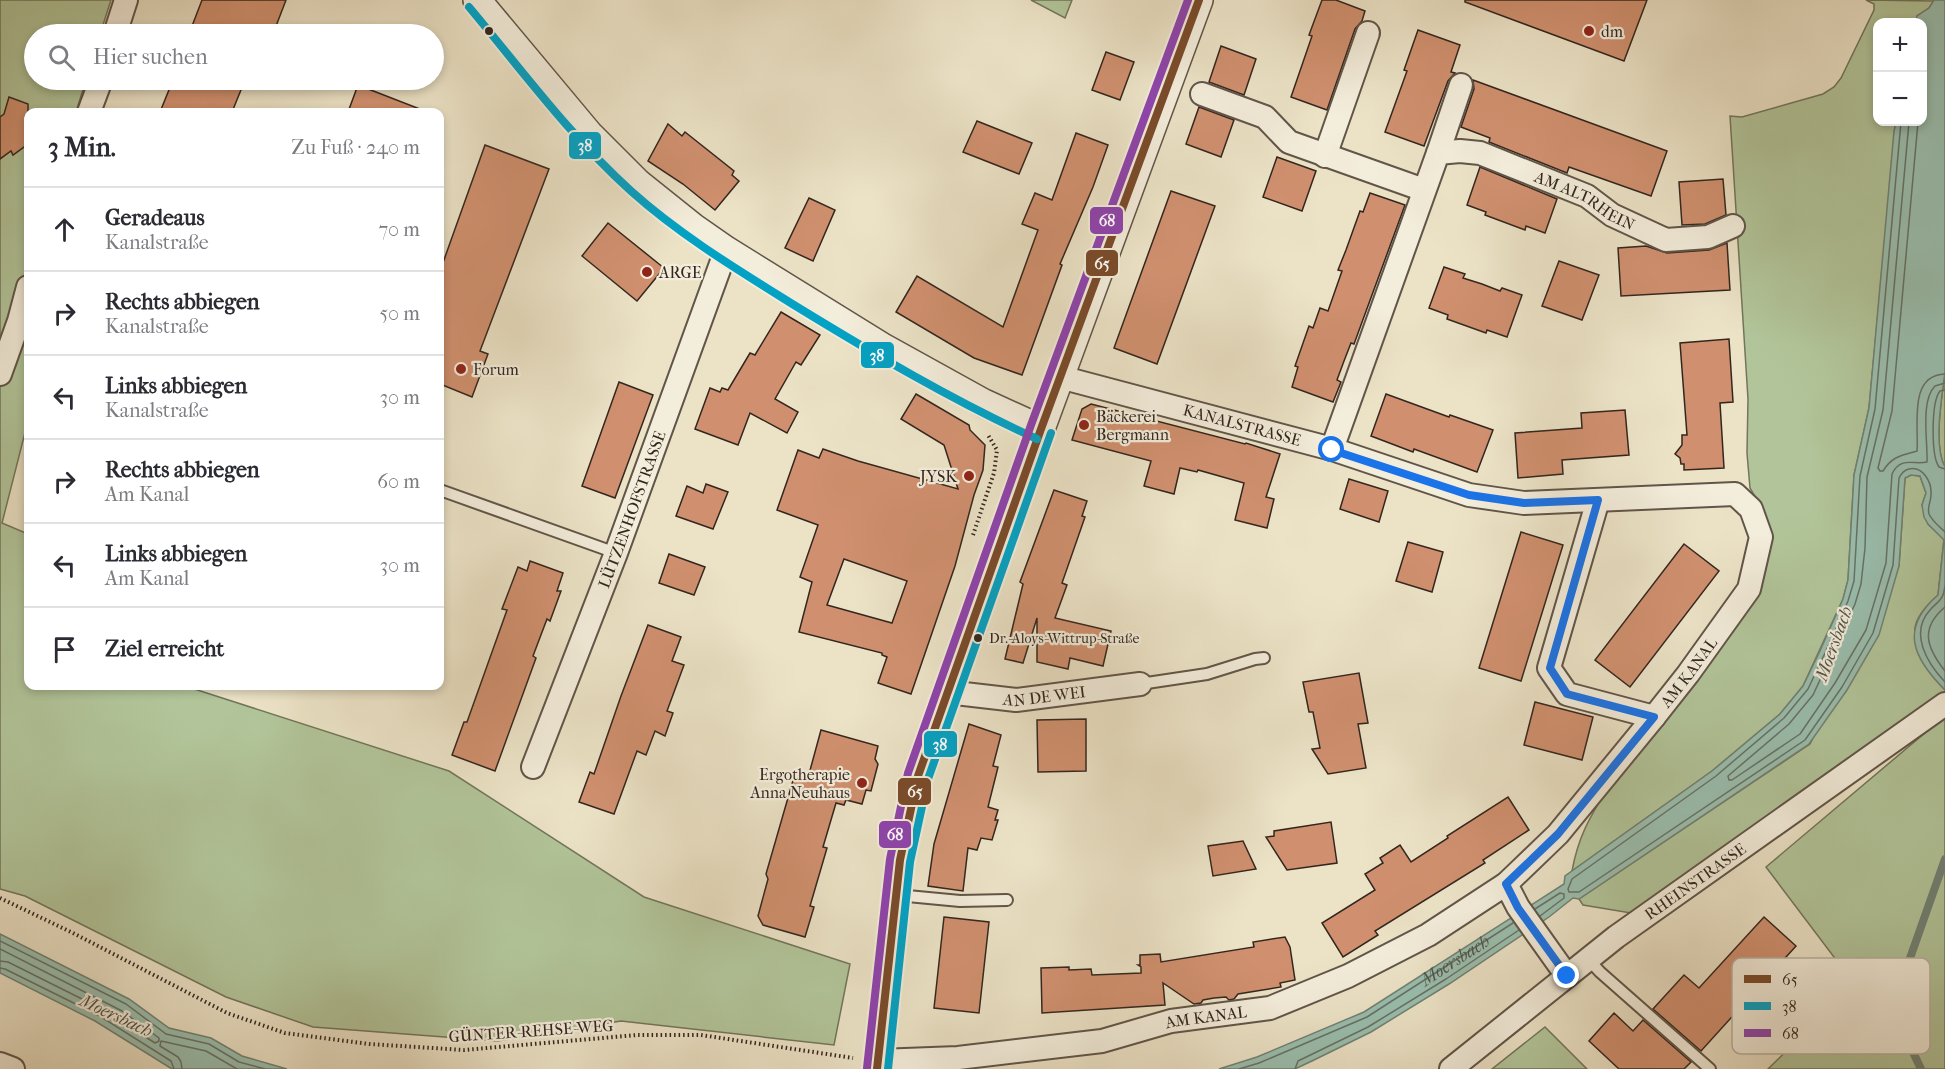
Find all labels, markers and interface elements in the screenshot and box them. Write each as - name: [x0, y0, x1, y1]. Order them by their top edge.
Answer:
- map controls: [1873, 18, 1927, 126]
- button: +: [1873, 18, 1927, 72]
- place label: dm: [1601, 22, 1624, 41]
- search box: [24, 24, 444, 90]
- marker: dm: [1582, 24, 1596, 38]
- unlabelled marker: [483, 25, 495, 37]
- icon: search: [45, 41, 78, 74]
- text: Hier suchen: [93, 44, 208, 70]
- button: −: [1873, 72, 1927, 126]
- line badge: 38: [568, 131, 602, 160]
- text: 3 Min.: [48, 132, 116, 163]
- text: Zu Fuß · 240 m: [291, 136, 420, 159]
- text: 38: [578, 136, 592, 156]
- street label: AM ALTRHEIN: [1531, 166, 1638, 234]
- text: Geradeaus: [105, 205, 205, 231]
- line badge: 68: [1089, 206, 1124, 235]
- text: 68: [1099, 211, 1115, 230]
- icon: ahead: [48, 213, 81, 246]
- text: 70 m: [378, 218, 420, 241]
- text: Kanalstraße: [105, 231, 209, 254]
- line badge: 65: [1085, 249, 1119, 277]
- text: 65: [1094, 254, 1110, 273]
- place label: ARGE: [658, 263, 702, 282]
- marker: ARGE: [640, 265, 654, 279]
- text: Rechts abbiegen: [105, 289, 260, 315]
- icon: right: [48, 297, 81, 330]
- text: 50 m: [379, 302, 420, 325]
- text: Kanalstraße: [105, 315, 209, 338]
- line badge: 38: [860, 341, 895, 369]
- text: 38: [870, 346, 884, 366]
- place label: Forum: [473, 360, 519, 379]
- marker: Forum: [454, 362, 468, 376]
- text: Links abbiegen: [105, 373, 247, 399]
- icon: left: [48, 381, 81, 414]
- text: 30 m: [380, 386, 420, 409]
- text: Kanalstraße: [105, 399, 209, 422]
- street label: KANALSTRASSE: [1181, 400, 1303, 450]
- place label: Bäckerei Bergmann: [1096, 407, 1170, 444]
- marker: Bäckerei Bergmann: [1077, 418, 1091, 432]
- street label: LÜTZENHOFSTRASSE: [594, 428, 669, 591]
- route start: [1318, 436, 1344, 462]
- text: Rechts abbiegen: [105, 457, 260, 483]
- icon: right: [48, 465, 81, 498]
- place label: JYSK: [918, 467, 958, 486]
- marker: JYSK: [962, 469, 976, 483]
- text: 60 m: [377, 470, 420, 493]
- text: Am Kanal: [105, 483, 189, 506]
- text: Links abbiegen: [105, 541, 247, 567]
- icon: left: [48, 549, 81, 582]
- text: 30 m: [380, 554, 420, 577]
- text: Am Kanal: [105, 567, 189, 590]
- water label: Moersbach: [1810, 604, 1857, 686]
- place label: Dr.-Aloys-Wittrup-Straße: [989, 630, 1139, 647]
- marker: Dr.-Aloys-Wittrup-Straße: [972, 632, 984, 644]
- icon: arrive: [48, 633, 81, 666]
- street label: AM KANAL: [1655, 633, 1721, 712]
- text: Ziel erreicht: [105, 636, 224, 662]
- street label: AN DE WEI: [1001, 682, 1087, 710]
- line badge: 38: [923, 730, 958, 758]
- text: 38: [933, 735, 947, 755]
- place label: Ergotherapie Anna Neuhaus: [749, 765, 850, 802]
- marker: Ergotherapie Anna Neuhaus: [855, 776, 869, 790]
- line badge: 65: [897, 777, 932, 806]
- text: 65: [907, 782, 923, 801]
- line badge: 68: [878, 820, 912, 849]
- text: 68: [887, 825, 903, 844]
- street label: RHEINSTRASSE: [1641, 839, 1749, 923]
- water label: Moersbach: [1415, 930, 1493, 991]
- legend: [1732, 958, 1930, 1054]
- route end: [1553, 962, 1579, 988]
- text: 65: [1782, 970, 1798, 989]
- water label: Moersbach: [75, 989, 156, 1042]
- text: 38: [1782, 997, 1797, 1016]
- street label: AM KANAL: [1162, 1002, 1248, 1032]
- street label: GÜNTER-REHSE-WEG: [448, 1016, 614, 1046]
- text: 68: [1782, 1024, 1799, 1043]

